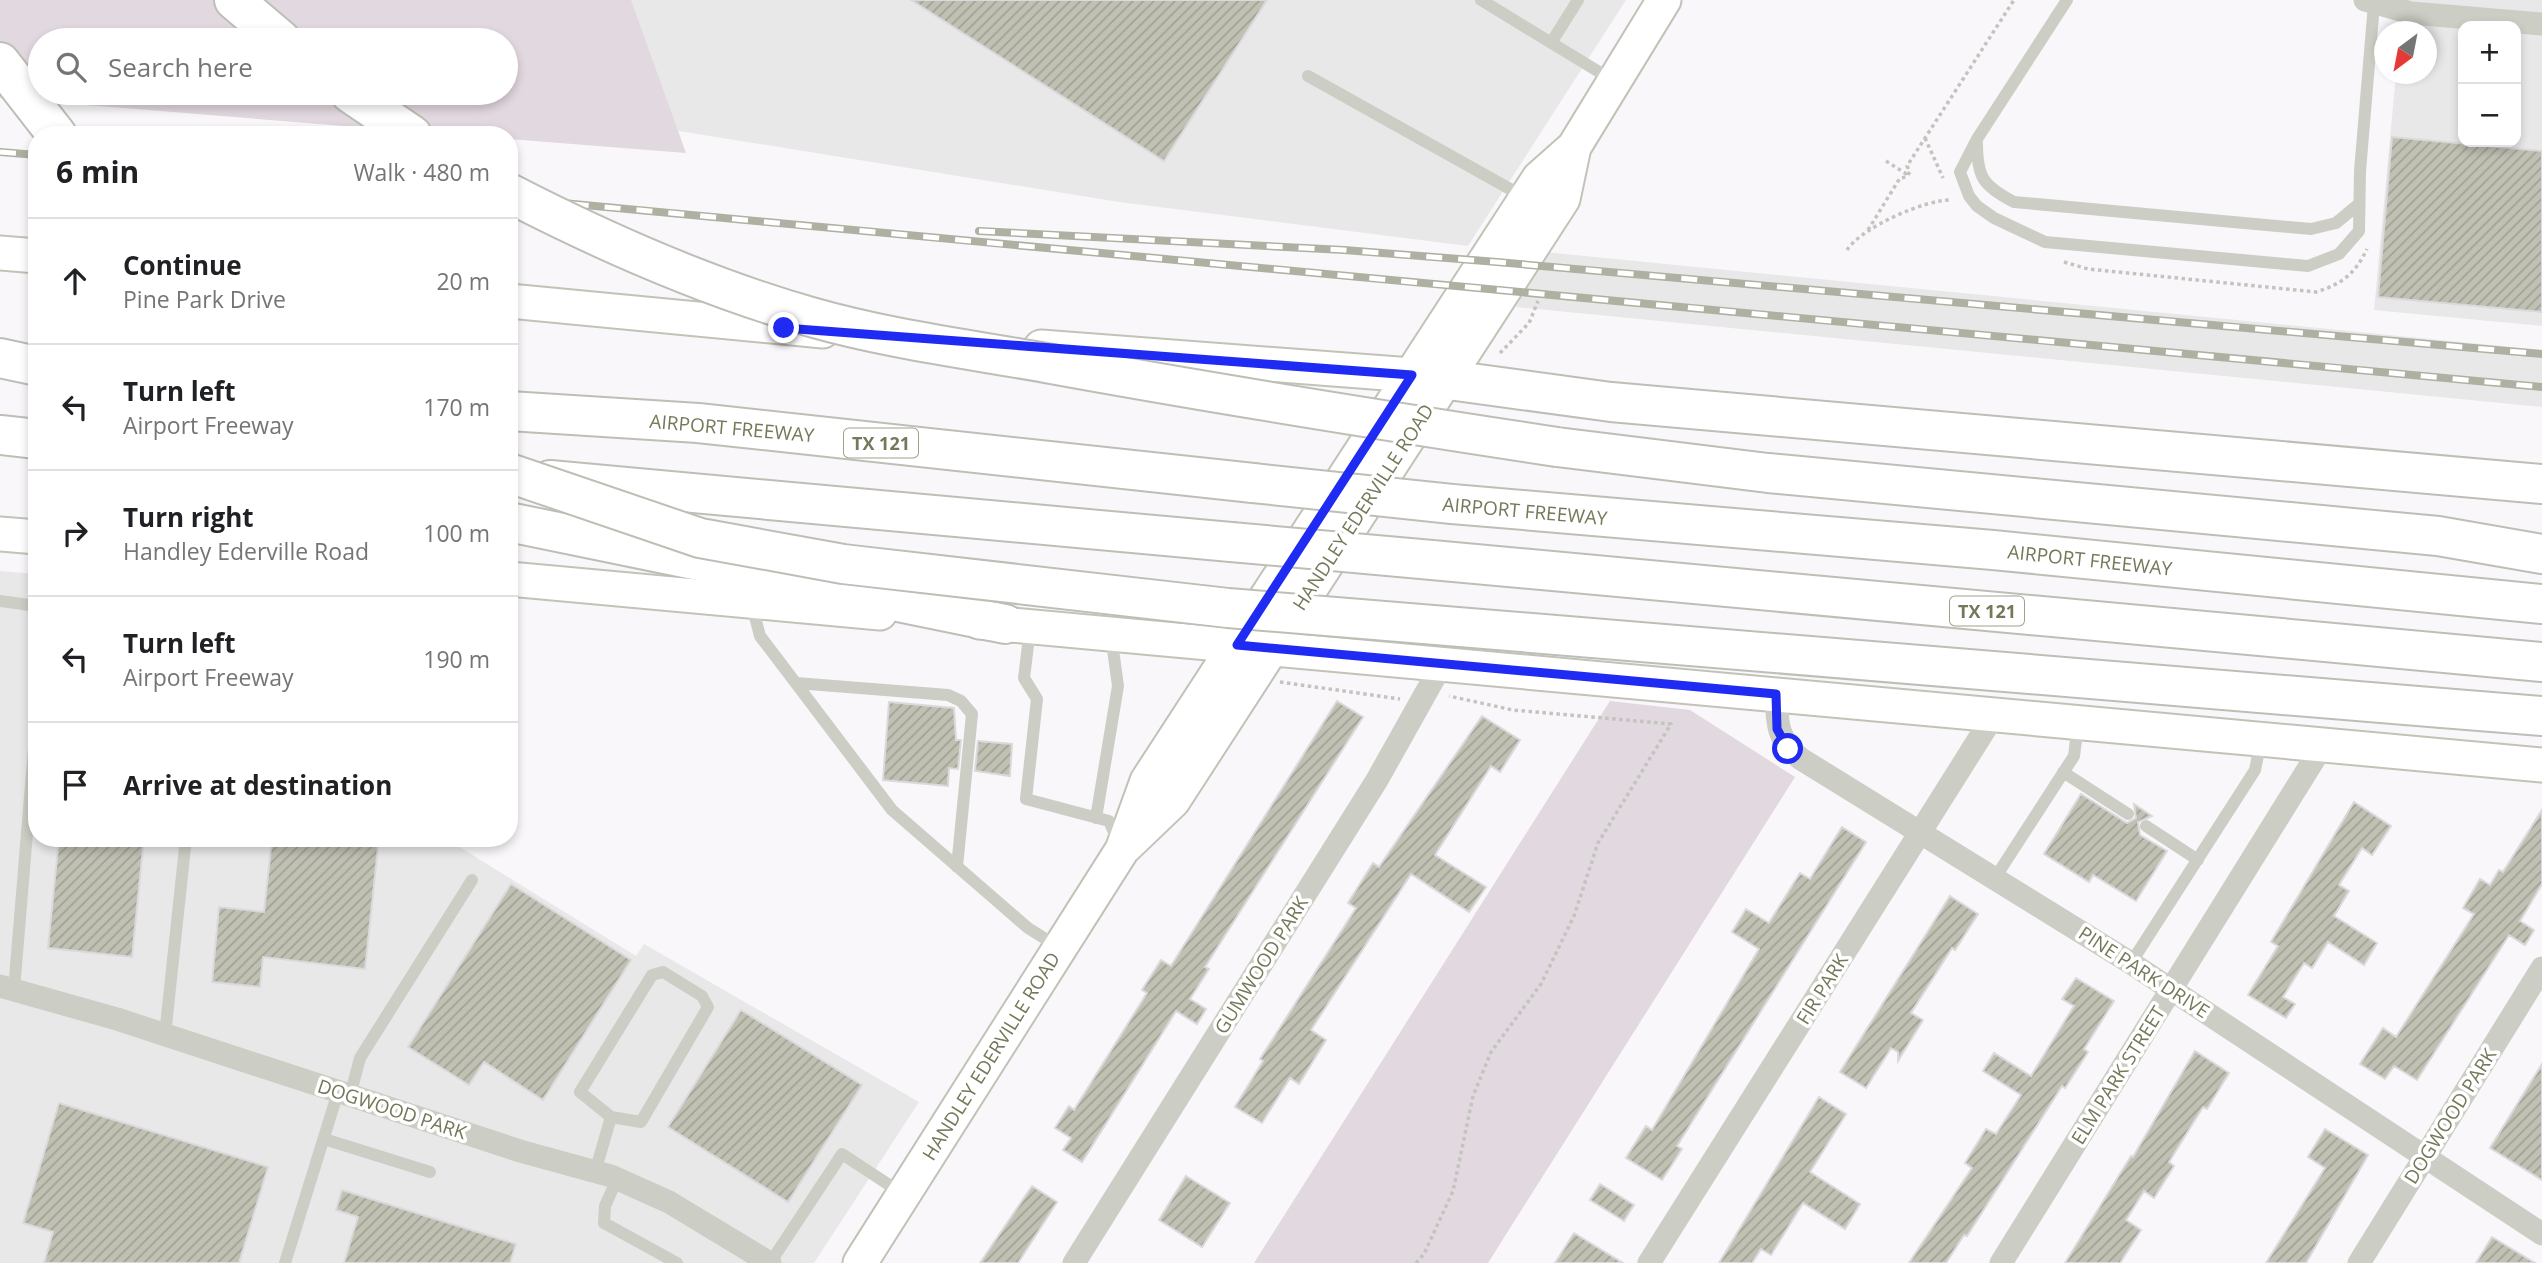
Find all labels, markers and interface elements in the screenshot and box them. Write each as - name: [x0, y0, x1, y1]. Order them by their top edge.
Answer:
- north arrow: [2374, 21, 2437, 84]
- map controls: [2458, 21, 2521, 147]
- button: +: [2458, 21, 2521, 84]
- search box: [28, 28, 518, 105]
- icon: search: [52, 48, 90, 86]
- text: Search here: [108, 49, 253, 85]
- button: −: [2458, 84, 2521, 147]
- text: 6 min: [56, 151, 139, 192]
- text: Walk · 480 m: [353, 156, 490, 188]
- text: Continue: [123, 247, 242, 283]
- icon: ahead: [56, 262, 94, 300]
- text: 20 m: [436, 265, 490, 297]
- text: Pine Park Drive: [123, 283, 286, 315]
- route end: [768, 312, 799, 343]
- text: Turn left: [123, 373, 235, 409]
- icon: left: [56, 388, 94, 426]
- text: 170 m: [423, 391, 490, 423]
- street label: HANDLEY EDERVILLE ROAD: [1286, 399, 1440, 615]
- street label: AIRPORT FREEWAY: [649, 408, 816, 448]
- text: Airport Freeway: [123, 409, 293, 441]
- road number: TX 121: [844, 428, 918, 458]
- street label: AIRPORT FREEWAY: [1442, 491, 1609, 531]
- text: Turn right: [123, 499, 254, 535]
- icon: right: [56, 514, 94, 552]
- text: 100 m: [423, 517, 490, 549]
- text: Handley Ederville Road: [123, 535, 369, 567]
- street label: AIRPORT FREEWAY: [2006, 538, 2174, 582]
- road number: TX 121: [1950, 596, 2024, 626]
- text: Turn left: [123, 625, 235, 661]
- icon: left: [56, 640, 94, 678]
- text: 190 m: [423, 643, 490, 675]
- text: Airport Freeway: [123, 661, 293, 693]
- route start: [1772, 733, 1803, 764]
- icon: arrive: [56, 766, 94, 804]
- text: Arrive at destination: [123, 767, 392, 803]
- street label: GUMWOOD PARK: [1208, 891, 1314, 1039]
- street label: PINE PARK DRIVE: [2074, 920, 2214, 1024]
- street label: HANDLEY EDERVILLE ROAD: [916, 947, 1066, 1165]
- street label: FIR PARK: [1790, 948, 1854, 1029]
- street label: ELM PARK STREET: [2065, 1000, 2171, 1149]
- street label: DOGWOOD PARK: [2398, 1043, 2502, 1189]
- street label: DOGWOOD PARK: [314, 1073, 470, 1145]

